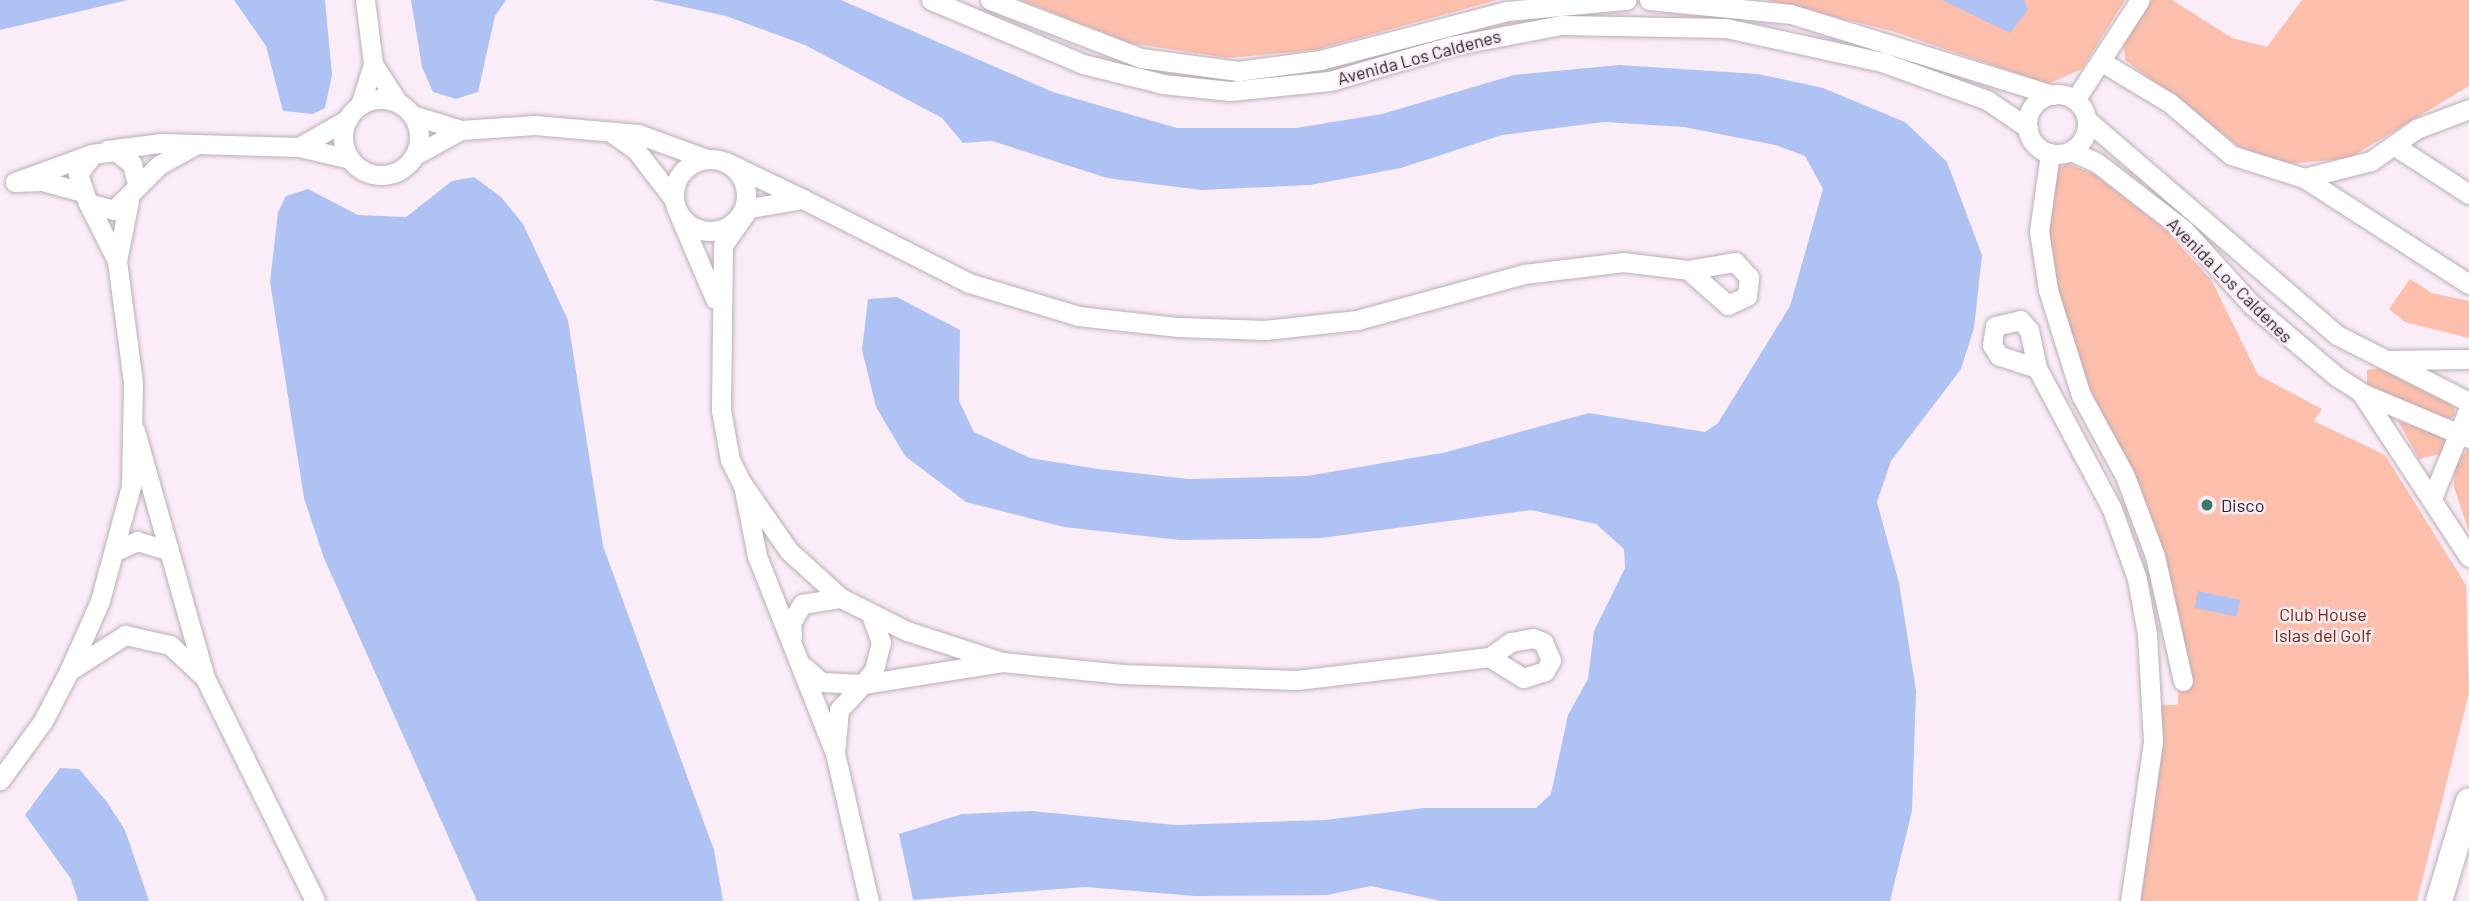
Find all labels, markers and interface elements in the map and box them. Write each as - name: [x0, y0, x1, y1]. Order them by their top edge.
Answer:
- street label: Avenida Los Caldenes: [1335, 25, 1503, 89]
- street label: Avenida Los Caldenes: [2163, 213, 2297, 347]
- place label: Disco: [2221, 494, 2264, 516]
- marker: Disco: [2199, 497, 2215, 513]
- park label: Club House Islas del Golf: [2274, 604, 2372, 646]

